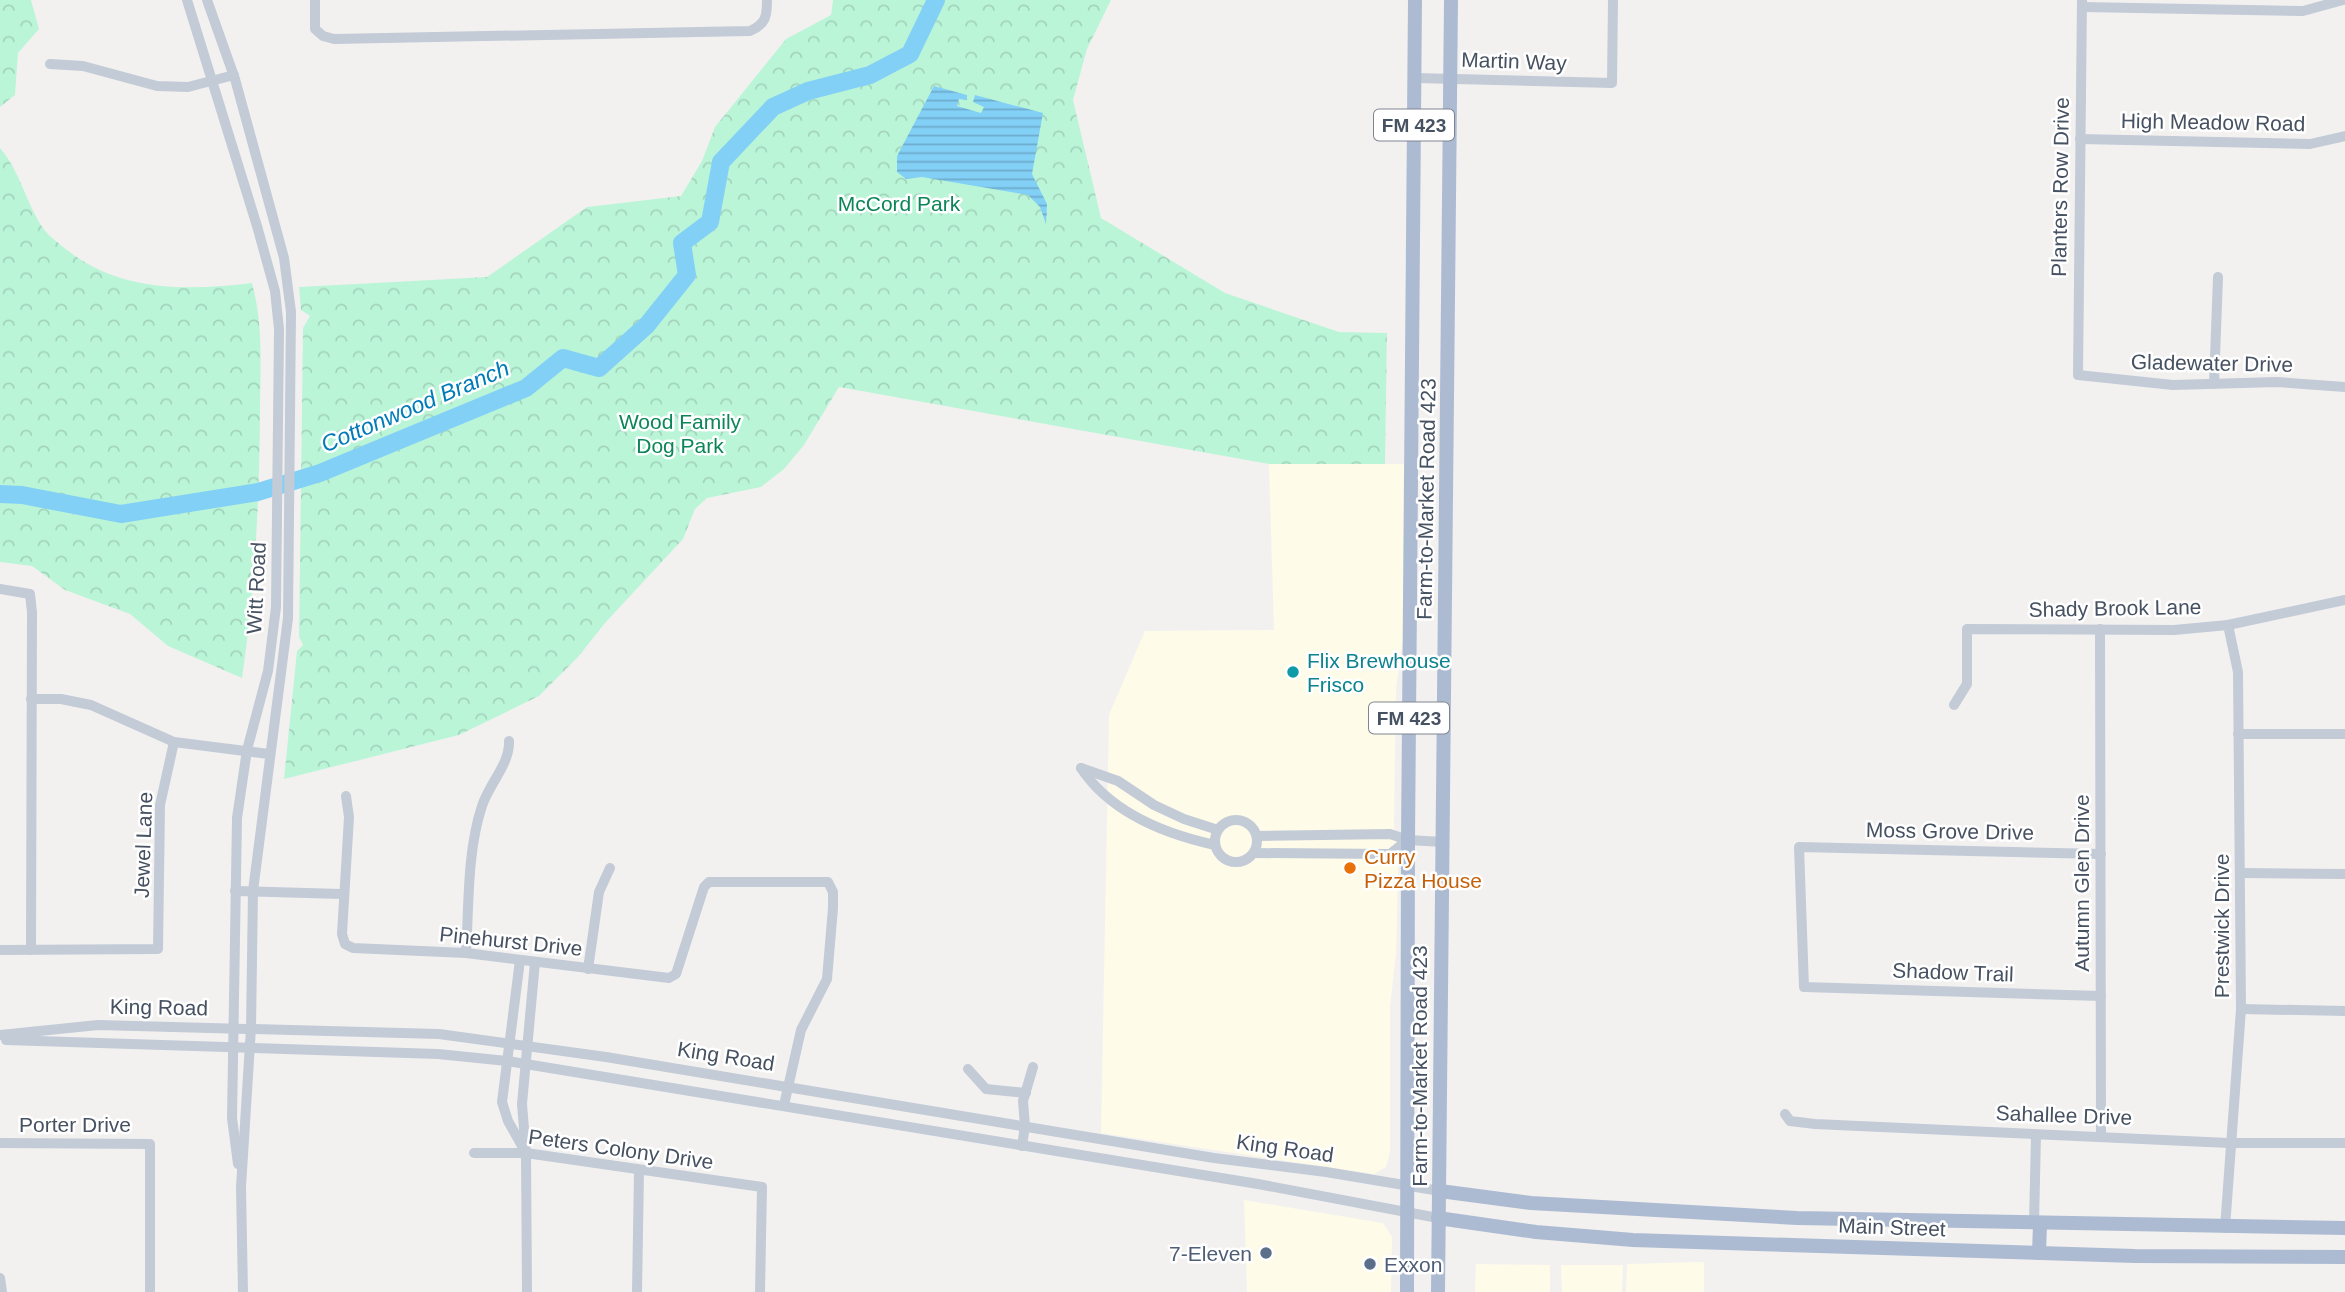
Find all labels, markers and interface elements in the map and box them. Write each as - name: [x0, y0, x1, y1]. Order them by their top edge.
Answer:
- street label: Martin Way: [1461, 48, 1568, 74]
- street label: Planters Row Drive: [2047, 97, 2073, 277]
- street label: High Meadow Road: [2121, 109, 2305, 135]
- road number: FM 423: [1374, 110, 1454, 140]
- park label: McCord Park: [838, 192, 961, 215]
- street label: Gladewater Drive: [2131, 350, 2293, 376]
- water label: Cottonwood Branch: [317, 355, 513, 457]
- street label: Farm-to-Market Road 423: [1412, 378, 1440, 620]
- park label: Wood Family Dog Park: [619, 410, 742, 457]
- street label: Witt Road: [242, 541, 270, 635]
- street label: Shady Brook Lane: [2028, 595, 2202, 621]
- place label: Flix Brewhouse Frisco: [1307, 649, 1451, 696]
- marker: Flix Brewhouse Frisco: [1285, 664, 1301, 680]
- road number: FM 423: [1369, 702, 1449, 734]
- street label: Jewel Lane: [130, 792, 156, 898]
- street label: Autumn Glen Drive: [2070, 794, 2093, 972]
- street label: Moss Grove Drive: [1866, 818, 2034, 844]
- place label: Curry Pizza House: [1364, 845, 1482, 892]
- street label: Prestwick Drive: [2210, 854, 2233, 998]
- marker: Curry Pizza House: [1342, 860, 1358, 876]
- street label: Pinehurst Drive: [438, 922, 584, 960]
- street label: Farm-to-Market Road 423: [1408, 945, 1431, 1187]
- street label: Shadow Trail: [1892, 958, 2014, 986]
- street label: King Road: [110, 995, 208, 1019]
- street label: King Road: [676, 1037, 776, 1075]
- street label: Sahallee Drive: [1995, 1101, 2133, 1129]
- street label: Porter Drive: [19, 1113, 131, 1136]
- street label: Peters Colony Drive: [527, 1125, 715, 1173]
- street label: King Road: [1235, 1130, 1335, 1166]
- street label: Main Street: [1838, 1214, 1946, 1240]
- place label: 7-Eleven: [1169, 1242, 1252, 1265]
- marker: 7-Eleven: [1258, 1245, 1274, 1261]
- place label: Exxon: [1384, 1253, 1442, 1276]
- marker: Exxon: [1362, 1256, 1378, 1272]

